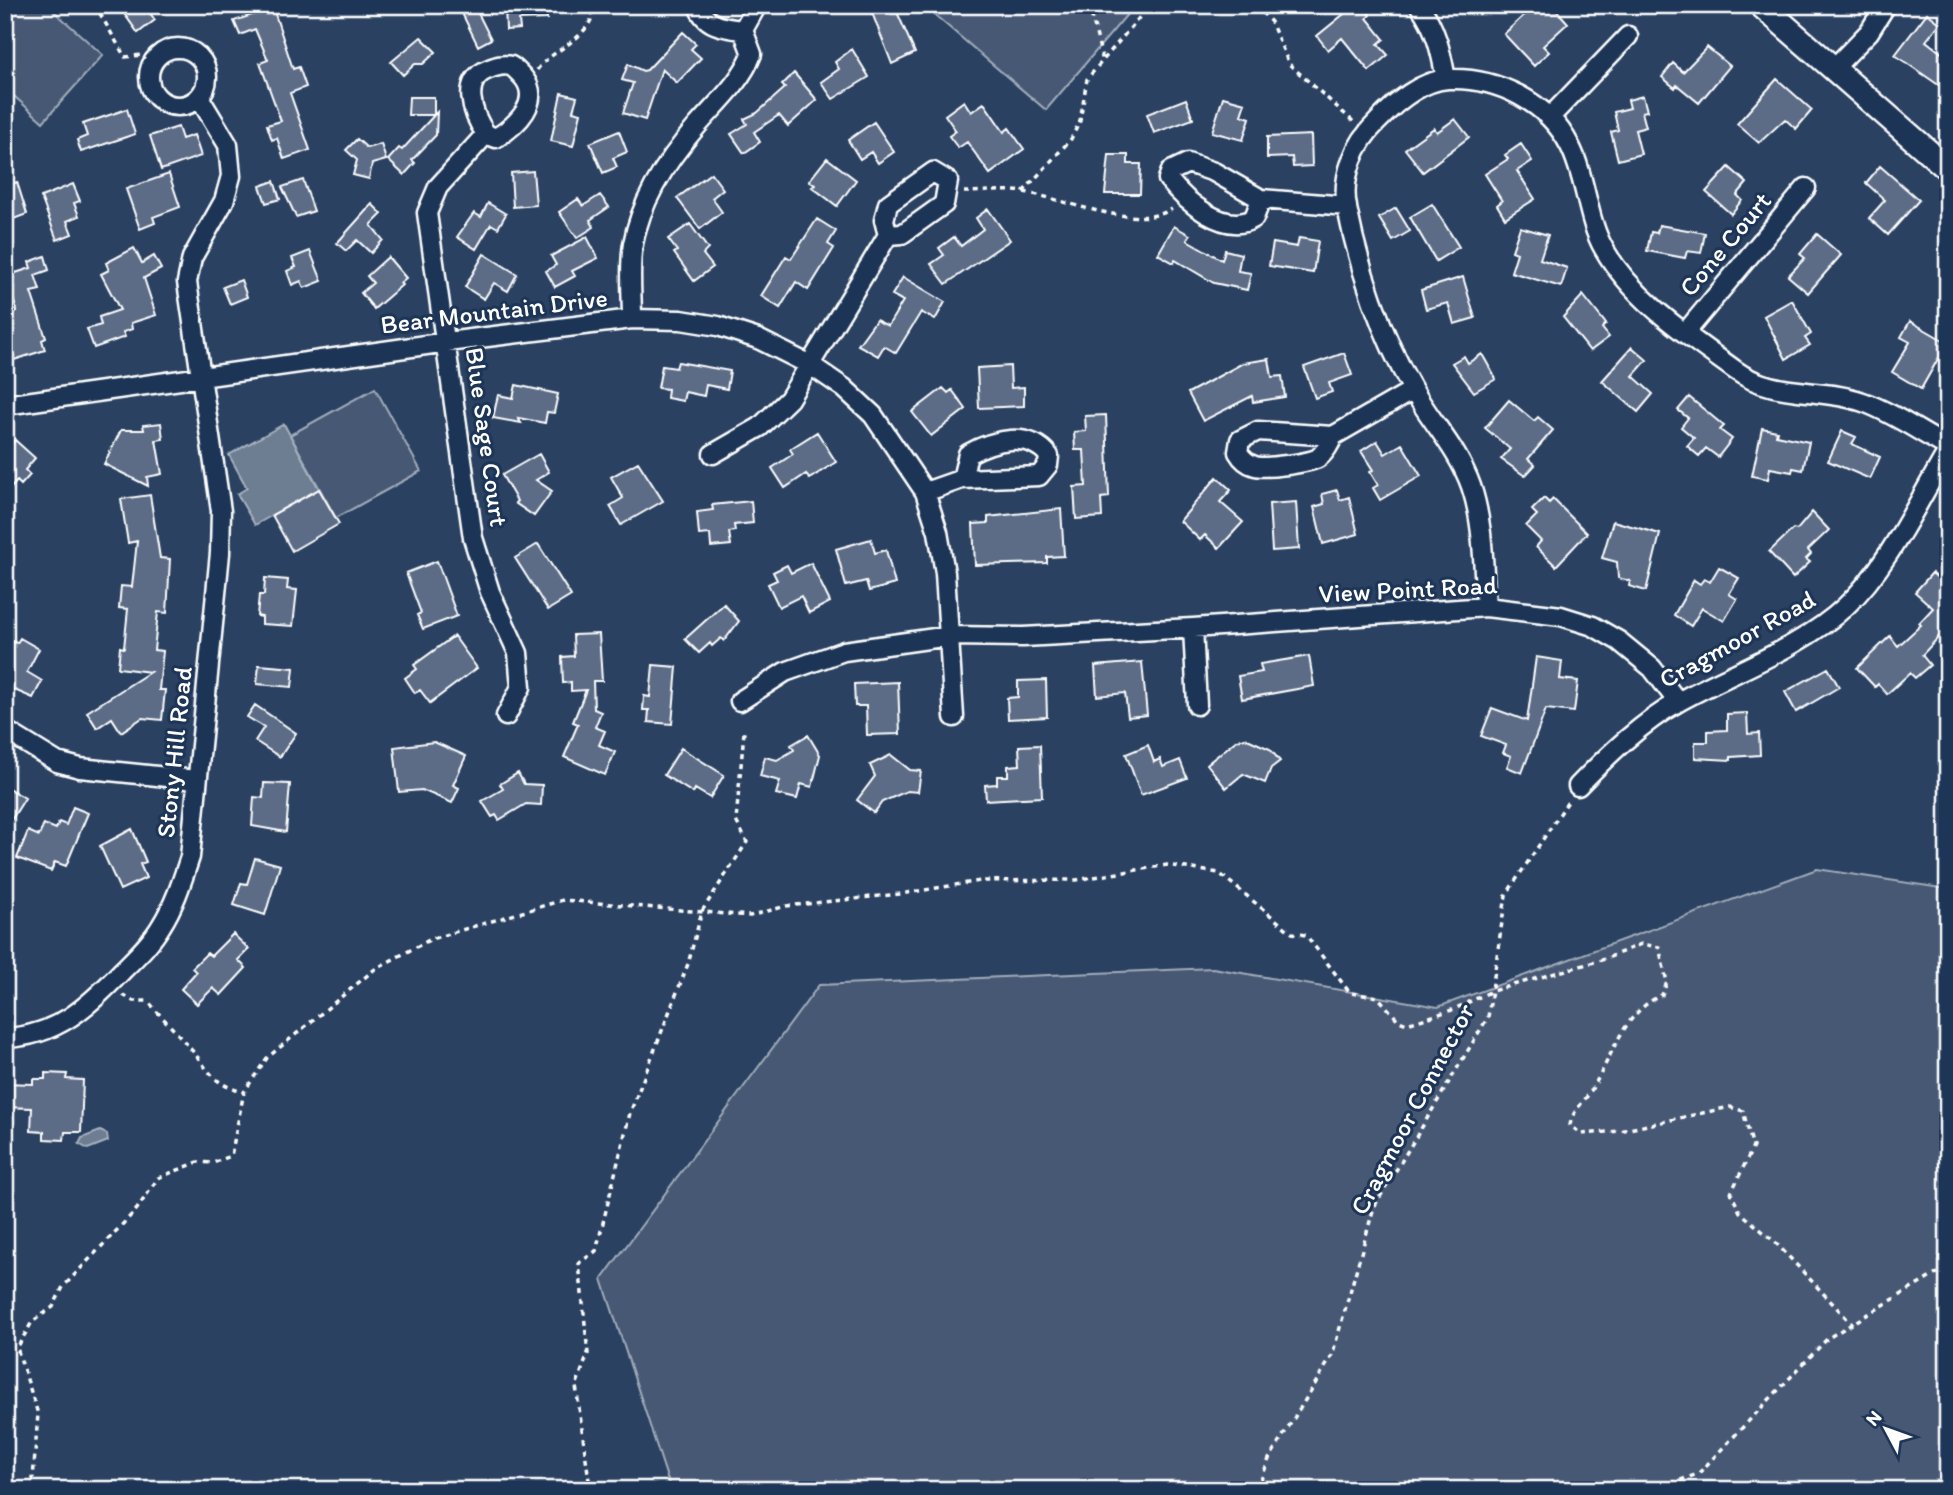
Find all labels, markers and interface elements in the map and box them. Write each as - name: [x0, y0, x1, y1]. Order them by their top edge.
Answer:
- street label: Cone Court: [1672, 185, 1778, 303]
- street label: Bear Mountain Drive: [379, 281, 609, 341]
- street label: Blue Sage Court: [459, 345, 515, 529]
- street label: View Point Road: [1318, 568, 1499, 610]
- street label: Cragmoor Road: [1653, 583, 1821, 695]
- street label: Stony Hill Road: [149, 665, 199, 839]
- street label: Cragmoor Connector: [1343, 997, 1481, 1220]
- north arrow: [1852, 1394, 1922, 1464]
- text: N: [1861, 1406, 1886, 1431]

